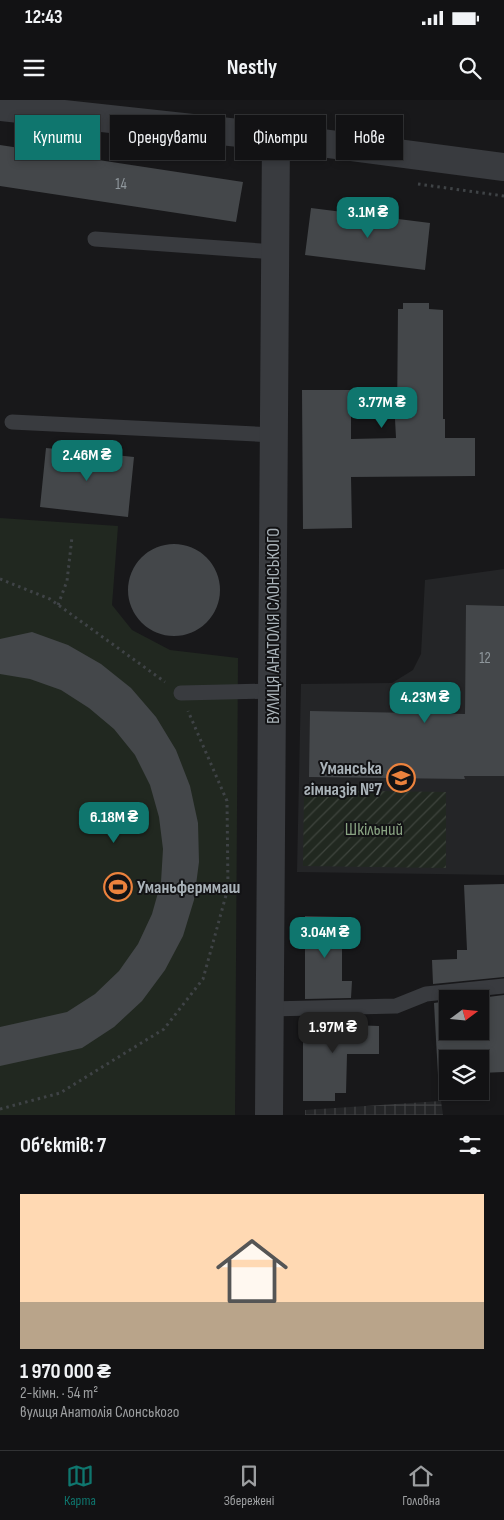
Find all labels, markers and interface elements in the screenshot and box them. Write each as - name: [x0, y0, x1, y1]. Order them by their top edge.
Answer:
- text: 12:43: [25, 6, 63, 29]
- icon: menu: [20, 54, 48, 82]
- text: Nestly: [227, 54, 277, 81]
- icon: search: [456, 54, 484, 82]
- chip: Купити: [15, 115, 100, 160]
- chip: Орендувати: [110, 115, 225, 160]
- chip: Фільтри: [235, 115, 326, 160]
- chip: Нове: [336, 115, 403, 160]
- house number: 14: [115, 175, 127, 194]
- pin: 3.1M ₴: [327, 196, 409, 239]
- text: 3.1M ₴: [348, 203, 388, 222]
- pin: 3.77M ₴: [336, 386, 428, 429]
- text: 3.77M ₴: [358, 393, 406, 412]
- pin: 2.46M ₴: [41, 440, 133, 482]
- text: 2.46M ₴: [63, 446, 111, 465]
- street label: ВУЛИЦЯ АНАТОЛІЯ СЛОНСЬКОГО: [263, 528, 284, 724]
- house number: 12: [479, 649, 491, 668]
- pin: 4.23M ₴: [379, 682, 471, 724]
- text: 4.23M ₴: [401, 688, 449, 707]
- place label: Уманська гімназія №7: [304, 758, 382, 800]
- school or university icon: Уманська гімназія №7: [386, 763, 416, 793]
- pin: 6.18M ₴: [68, 802, 160, 844]
- text: 6.18M ₴: [90, 808, 138, 827]
- park label: Шкільний: [345, 819, 403, 840]
- sports icon: Уманьферммаш: [103, 872, 133, 902]
- place label: Уманьферммаш: [137, 877, 240, 898]
- pin: 3.04M ₴: [279, 916, 371, 959]
- text: 3.04M ₴: [301, 923, 349, 942]
- north arrow: [439, 990, 489, 1040]
- map controls: [439, 990, 489, 1100]
- pin: 1.97M ₴: [287, 1012, 379, 1054]
- text: 1.97M ₴: [309, 1018, 357, 1037]
- button: layers: [439, 1050, 489, 1100]
- icon: filters: [456, 1131, 484, 1159]
- text: Об’єктів: 7: [20, 1133, 106, 1158]
- icon: home: [207, 1226, 297, 1316]
- text: 1 970 000 ₴: [20, 1359, 111, 1384]
- text: 2-кімн. · 54 m²: [20, 1384, 98, 1403]
- text: вулиця Анатолія Слонського: [20, 1403, 179, 1422]
- tab: Карта: [64, 1462, 96, 1509]
- tab: Збережені: [224, 1462, 274, 1509]
- tab: Головна: [402, 1462, 440, 1509]

